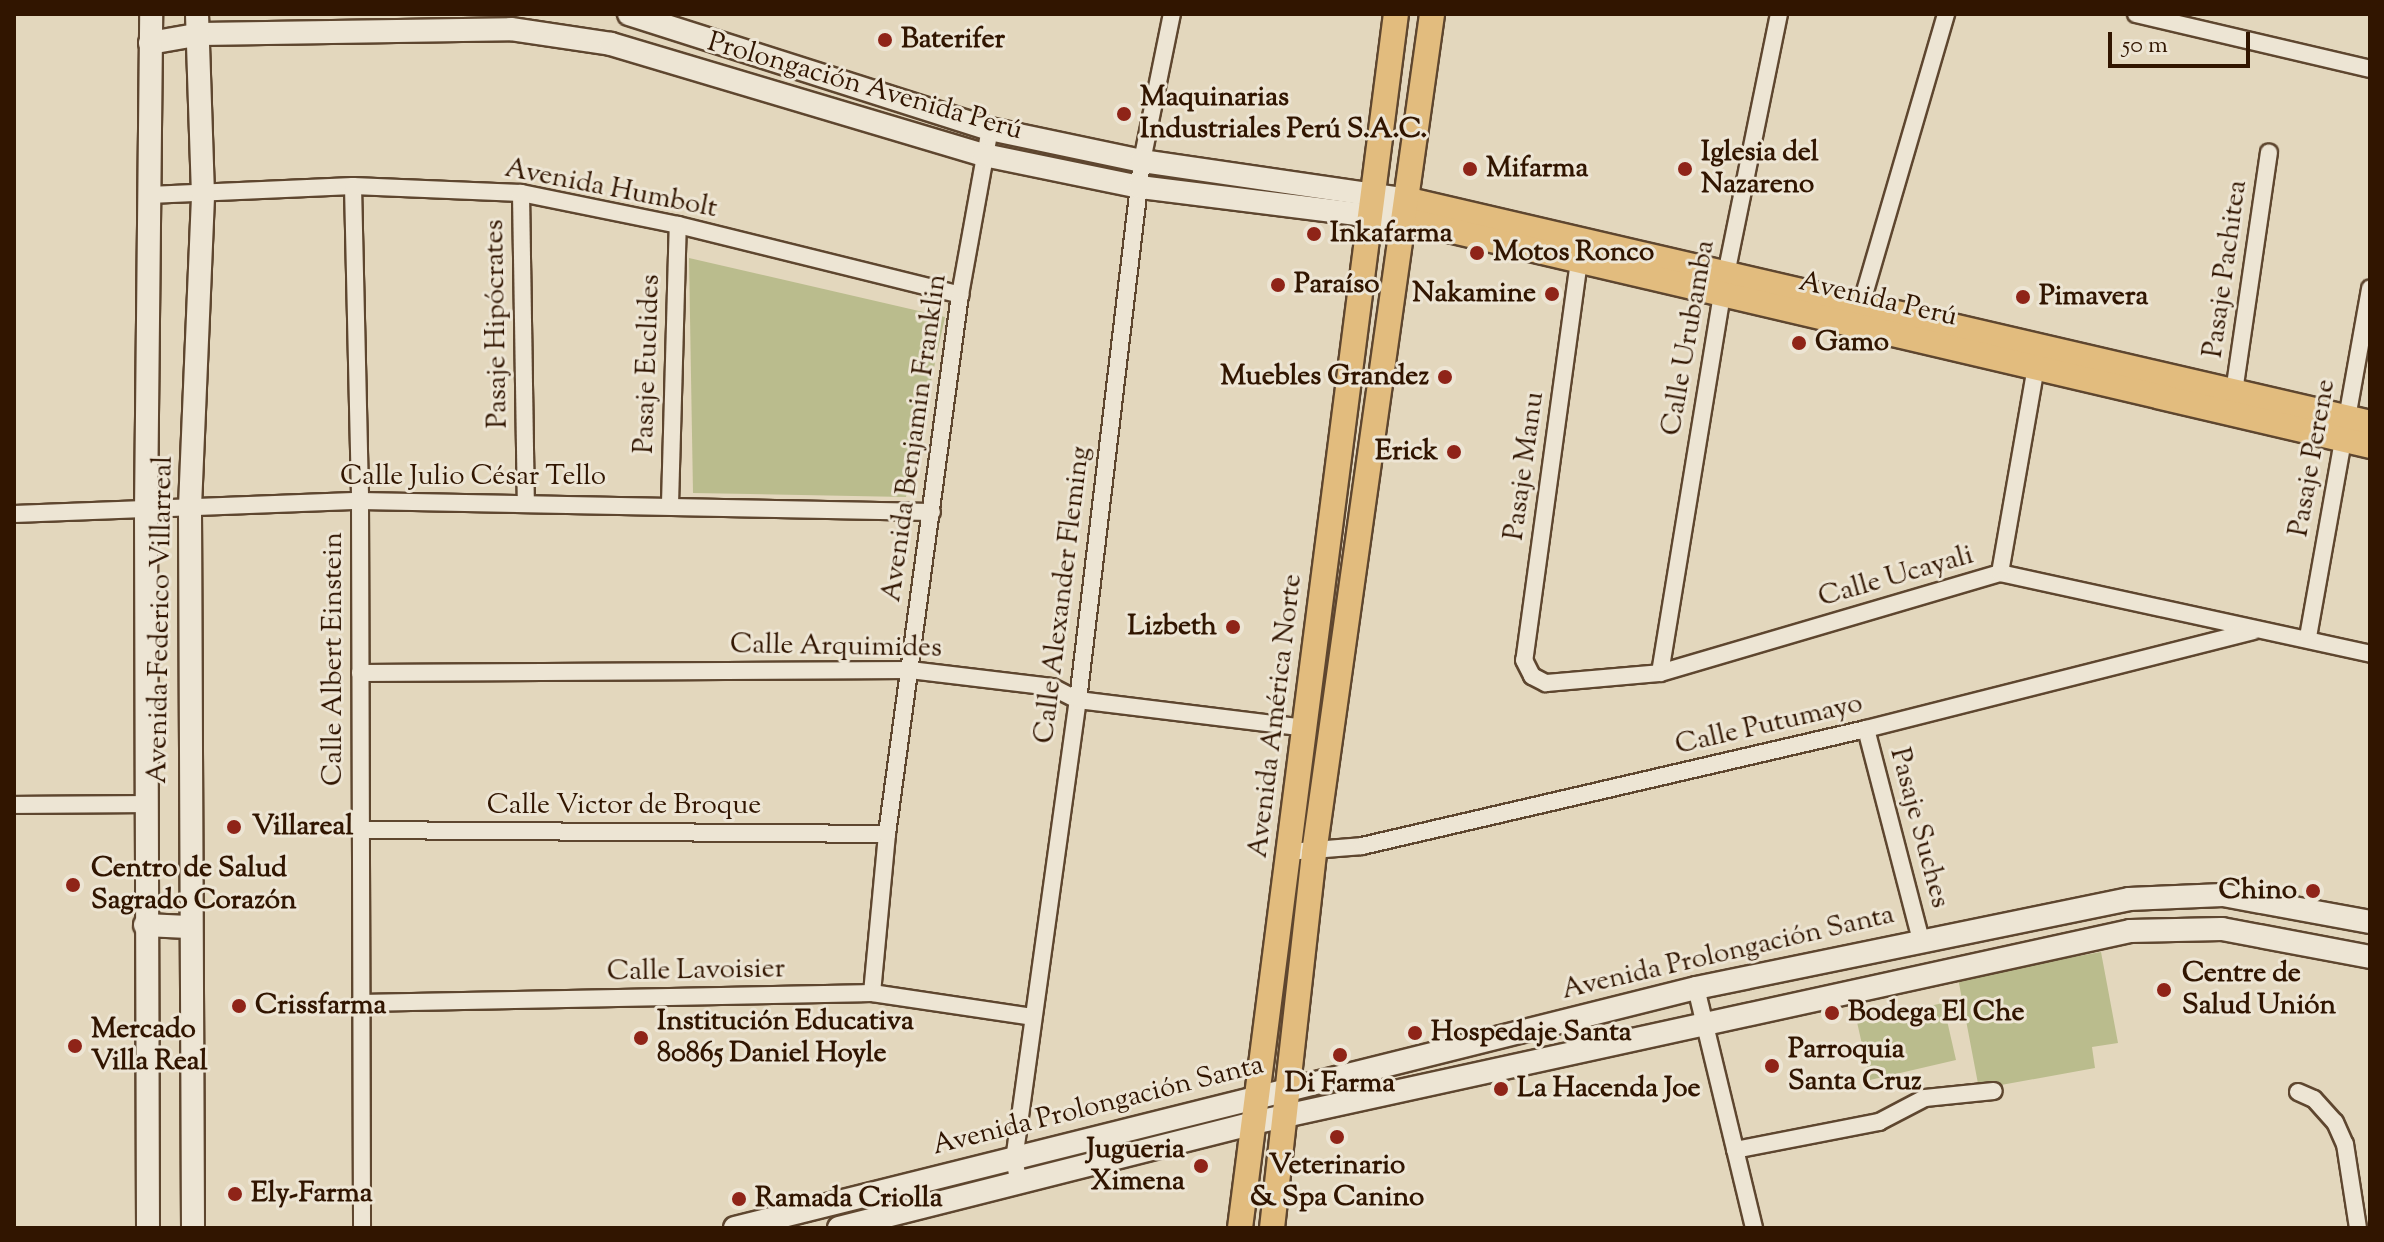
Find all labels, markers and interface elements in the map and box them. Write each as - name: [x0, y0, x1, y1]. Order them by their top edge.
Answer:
- scale bar: [2112, 16, 2254, 66]
- place label: Baterifer: [901, 23, 1005, 57]
- street label: Prolongación Avenida Perú: [704, 26, 1026, 148]
- text: 50 m: [2122, 29, 2168, 63]
- marker: Baterifer: [876, 31, 894, 49]
- place label: Maquinarias Industriales Perú S.A.C.: [1140, 81, 1427, 147]
- marker: Maquinarias Industriales Perú S.A.C.: [1115, 105, 1133, 123]
- place label: Iglesia del Nazareno: [1701, 136, 1819, 202]
- street label: Avenida Humbolt: [502, 152, 720, 226]
- place label: Mifarma: [1486, 152, 1588, 186]
- marker: Mifarma: [1461, 160, 1479, 178]
- marker: Iglesia del Nazareno: [1676, 160, 1694, 178]
- street label: Pasaje Pachitea: [2197, 178, 2255, 360]
- place label: Inkafarma: [1330, 217, 1453, 251]
- street label: Pasaje Hipócrates: [478, 219, 516, 429]
- marker: Inkafarma: [1305, 225, 1323, 243]
- place label: Motos Ronco: [1493, 236, 1654, 270]
- street label: Calle Urubamba: [1655, 238, 1723, 438]
- marker: Motos Ronco: [1468, 244, 1486, 262]
- street label: Avenida Perú: [1796, 265, 1960, 335]
- place label: Paraíso: [1294, 268, 1380, 302]
- street label: Avenida Benjamin Franklin: [875, 272, 955, 604]
- street label: Pasaje Euclides: [628, 274, 668, 454]
- marker: Paraíso: [1269, 276, 1287, 294]
- place label: Nakamine: [1412, 277, 1536, 311]
- place label: Pimavera: [2039, 280, 2148, 314]
- marker: Nakamine: [1543, 285, 1561, 303]
- marker: Pimavera: [2014, 288, 2032, 306]
- place label: Gamo: [1815, 326, 1889, 360]
- marker: Gamo: [1790, 334, 1808, 352]
- place label: Muebles Grandez: [1220, 360, 1429, 394]
- marker: Muebles Grandez: [1436, 368, 1454, 386]
- street label: Pasaje Perene: [2283, 377, 2343, 539]
- street label: Pasaje Manu: [1498, 390, 1552, 542]
- place label: Erick: [1375, 435, 1438, 469]
- marker: Erick: [1445, 443, 1463, 461]
- street label: Calle Alexander Fleming: [1028, 444, 1098, 746]
- street label: Avenida Federico Villarreal: [141, 456, 181, 784]
- street label: Calle Julio César Tello: [340, 460, 606, 494]
- street label: Calle Albert Einstein: [317, 532, 351, 786]
- street label: Calle Ucayali: [1815, 539, 1977, 615]
- street label: Avenida América Norte: [1242, 572, 1310, 860]
- place label: Lizbeth: [1128, 610, 1217, 644]
- marker: Lizbeth: [1224, 618, 1242, 636]
- street label: Calle Arquimides: [730, 628, 942, 666]
- street label: Calle Putumayo: [1672, 687, 1866, 763]
- street label: Pasaje Suches: [1882, 744, 1956, 912]
- street label: Calle Victor de Broque: [487, 789, 761, 823]
- place label: Villareal: [252, 810, 353, 844]
- marker: Villareal: [223, 816, 245, 838]
- place label: Centro de Salud Sagrado Corazón: [91, 852, 297, 918]
- marker: Centro de Salud Sagrado Corazón: [62, 874, 84, 896]
- place label: Chino: [2218, 874, 2297, 908]
- marker: Chino: [2304, 882, 2322, 900]
- street label: Avenida Prolongación Santa: [1558, 898, 1898, 1008]
- street label: Calle Lavoisier: [607, 953, 785, 989]
- place label: Centre de Salud Unión: [2182, 957, 2336, 1023]
- marker: Centre de Salud Unión: [2153, 979, 2175, 1001]
- place label: Crissfarma: [255, 989, 386, 1023]
- place label: Bodega El Che: [1848, 996, 2025, 1030]
- marker: Crissfarma: [230, 997, 248, 1015]
- marker: Bodega El Che: [1823, 1004, 1841, 1022]
- place label: Institución Educativa 80865 Daniel Hoyle: [657, 1005, 914, 1071]
- place label: Mercado Villa Real: [91, 1013, 207, 1079]
- place label: Hospedaje Santa: [1431, 1016, 1632, 1050]
- marker: Hospedaje Santa: [1406, 1024, 1424, 1042]
- marker: Institución Educativa 80865 Daniel Hoyle: [632, 1029, 650, 1047]
- place label: Parroquia Santa Cruz: [1788, 1033, 1922, 1099]
- marker: Mercado Villa Real: [66, 1037, 84, 1055]
- marker: Di Farma: [1331, 1046, 1349, 1064]
- street label: Avenida Prolongación Santa: [929, 1049, 1267, 1163]
- marker: Parroquia Santa Cruz: [1763, 1057, 1781, 1075]
- place label: Di Farma: [1285, 1067, 1395, 1101]
- place label: La Hacenda Joe: [1517, 1072, 1701, 1106]
- marker: La Hacenda Joe: [1492, 1080, 1510, 1098]
- marker: Veterinario & Spa Canino: [1328, 1128, 1346, 1146]
- place label: Jugueria Ximena: [1087, 1133, 1185, 1199]
- place label: Veterinario & Spa Canino: [1250, 1149, 1424, 1215]
- marker: Jugueria Ximena: [1192, 1157, 1210, 1175]
- place label: Ely-Farma: [251, 1177, 373, 1211]
- place label: Ramada Criolla: [755, 1182, 943, 1216]
- marker: Ely-Farma: [226, 1185, 244, 1203]
- marker: Ramada Criolla: [730, 1190, 748, 1208]

